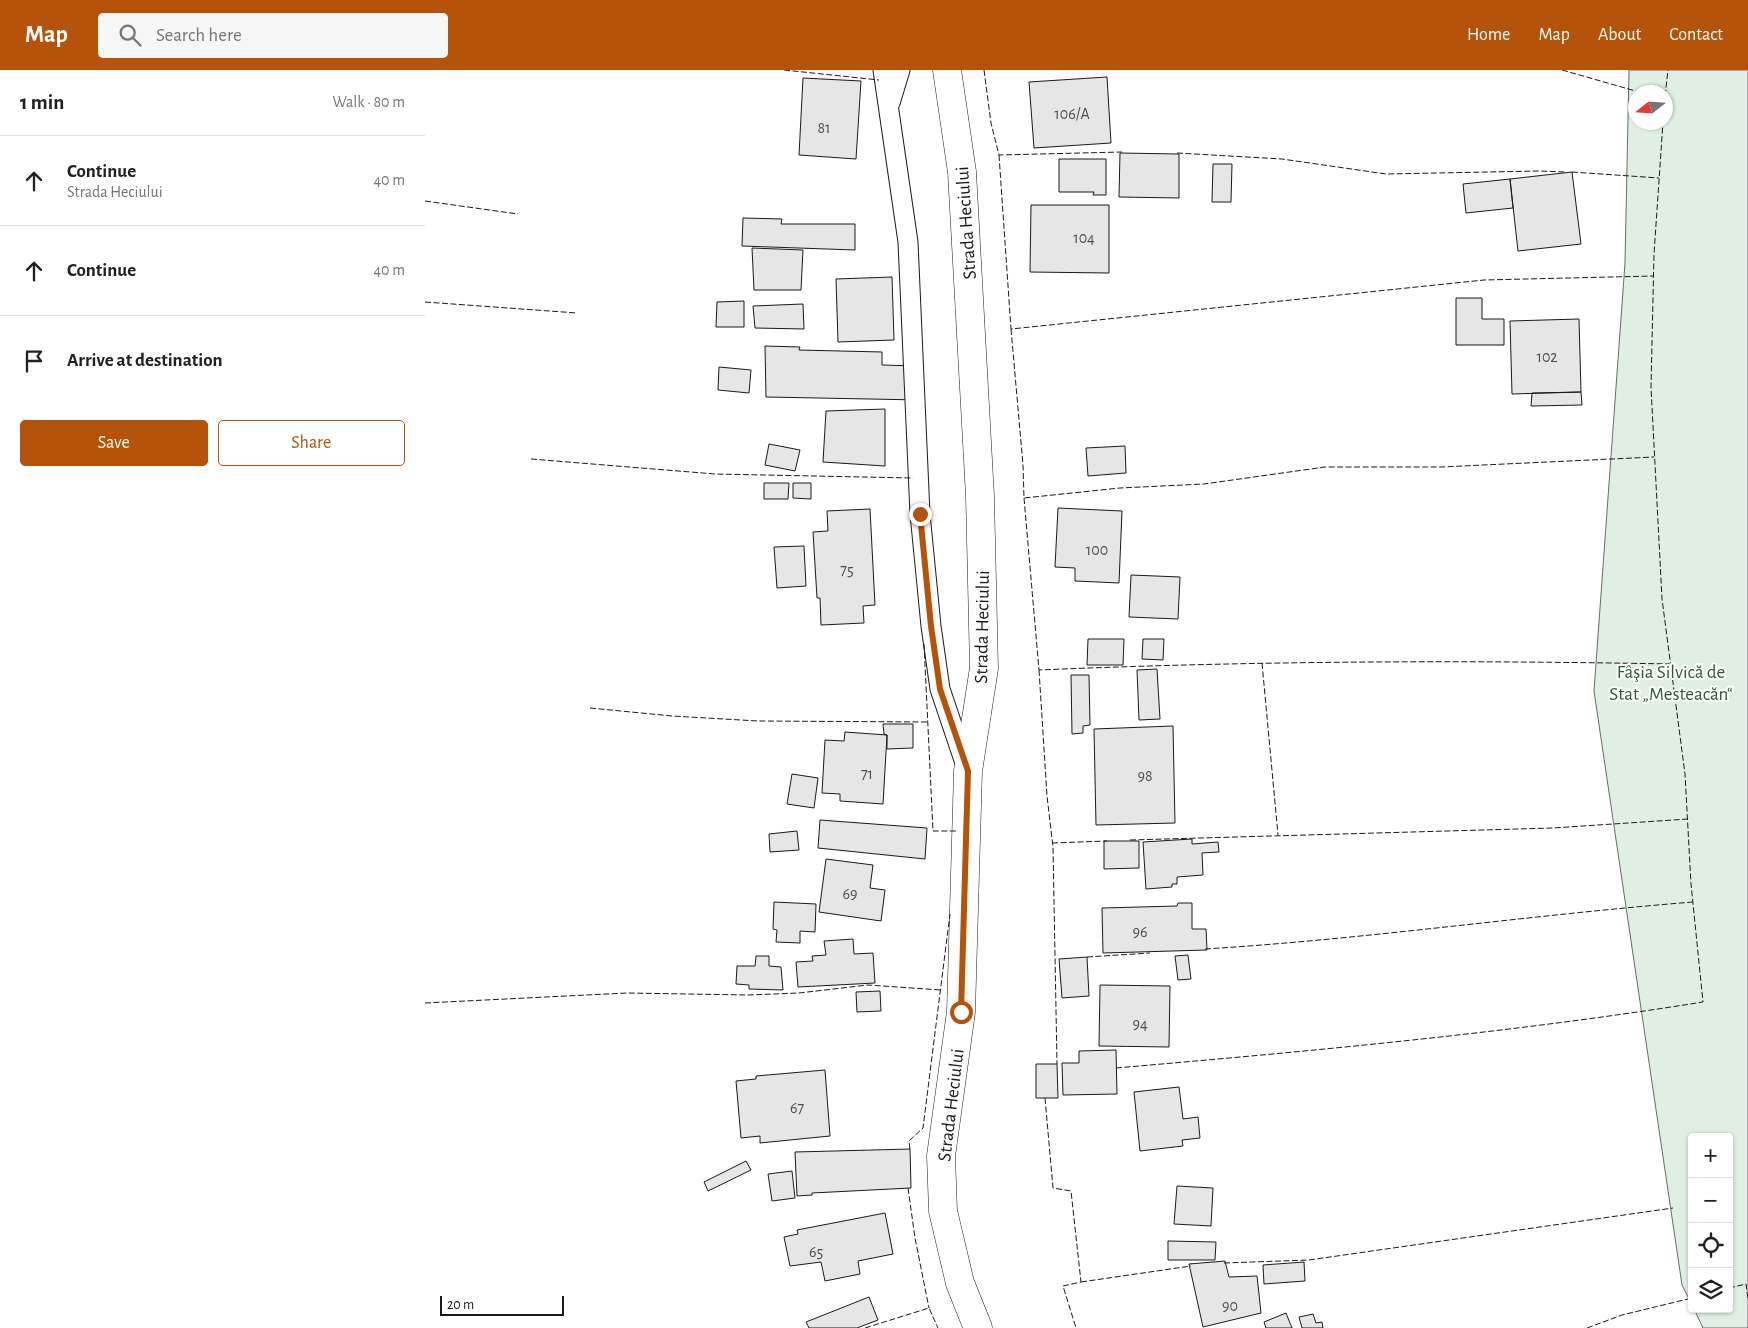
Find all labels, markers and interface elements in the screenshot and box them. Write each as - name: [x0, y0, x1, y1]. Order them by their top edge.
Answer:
- search box: [98, 13, 448, 58]
- icon: search: [116, 21, 144, 49]
- text: Map: [25, 23, 68, 47]
- text: Search here: [156, 26, 242, 45]
- text: Home: [1467, 26, 1510, 44]
- text: Map: [1538, 26, 1570, 44]
- text: About: [1598, 26, 1641, 44]
- text: Contact: [1669, 26, 1723, 44]
- north arrow: [1628, 85, 1673, 130]
- text: 1 min: [20, 92, 64, 113]
- text: Walk · 80 m: [333, 94, 405, 110]
- house number: 106/A: [1054, 106, 1090, 122]
- house number: 81: [817, 120, 831, 136]
- text: Continue: [67, 162, 136, 181]
- street label: Strada Heciului: [953, 166, 980, 280]
- icon: ahead: [20, 167, 48, 195]
- text: 40 m: [373, 172, 405, 188]
- text: Strada Heciului: [67, 184, 163, 200]
- house number: 104: [1073, 230, 1095, 246]
- icon: ahead: [20, 257, 48, 285]
- text: Continue: [67, 261, 136, 280]
- text: 40 m: [373, 262, 405, 278]
- icon: arrive: [20, 347, 48, 375]
- house number: 102: [1536, 349, 1558, 365]
- text: Arrive at destination: [67, 351, 223, 370]
- button: Save: [20, 420, 208, 466]
- button: Share: [218, 420, 405, 466]
- route end: [909, 503, 932, 526]
- house number: 100: [1086, 542, 1108, 558]
- house number: 75: [840, 562, 854, 578]
- street label: Strada Heciului: [972, 570, 993, 684]
- park label: Fâşia Silvică de Stat „Mesteacăn“: [1609, 663, 1733, 704]
- house number: 71: [861, 766, 873, 782]
- house number: 98: [1137, 768, 1153, 784]
- house number: 69: [842, 886, 858, 902]
- house number: 96: [1132, 924, 1148, 940]
- route start: [950, 1001, 973, 1024]
- house number: 94: [1132, 1016, 1148, 1032]
- street label: Strada Heciului: [935, 1048, 968, 1163]
- house number: 67: [790, 1100, 804, 1116]
- map controls: [1688, 1133, 1733, 1313]
- button: +: [1688, 1133, 1733, 1178]
- button: −: [1688, 1178, 1733, 1223]
- button: locate: [1688, 1223, 1733, 1268]
- house number: 65: [809, 1244, 823, 1260]
- button: layers: [1688, 1268, 1733, 1313]
- scale bar: [440, 1293, 564, 1316]
- text: 20 m: [447, 1298, 474, 1312]
- house number: 90: [1222, 1298, 1238, 1314]

